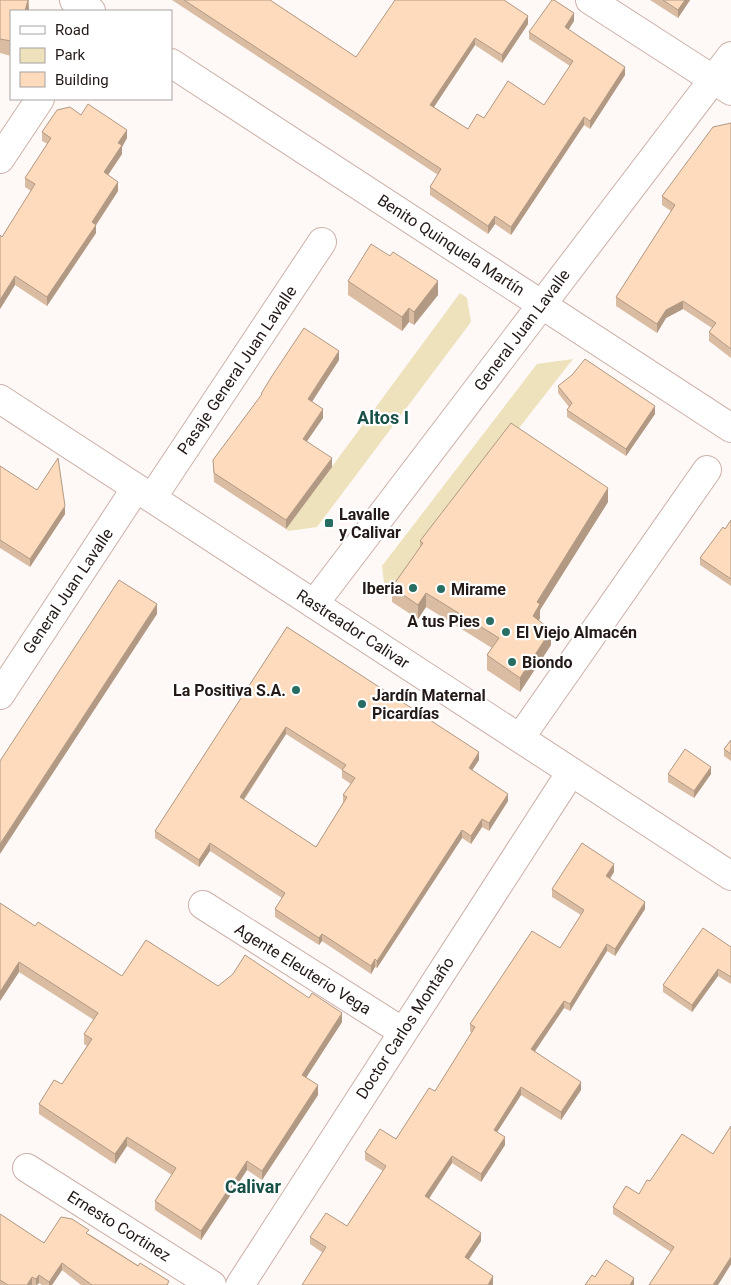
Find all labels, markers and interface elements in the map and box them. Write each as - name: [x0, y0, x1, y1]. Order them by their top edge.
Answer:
- legend: [10, 10, 172, 100]
- text: Road: [55, 21, 89, 39]
- text: Park: [55, 46, 86, 64]
- text: Building: [55, 71, 109, 89]
- street label: Benito Quinquela Martín: [374, 190, 528, 300]
- street label: General Juan Lavalle: [470, 265, 574, 395]
- street label: Pasaje General Juan Lavalle: [173, 282, 301, 458]
- district label: Altos I: [357, 407, 409, 428]
- place label: Lavalle y Calivar: [339, 505, 401, 542]
- marker: Lavalle y Calivar: [323, 517, 335, 529]
- street label: General Juan Lavalle: [19, 525, 117, 657]
- place label: Iberia: [362, 579, 403, 598]
- place label: Mirame: [451, 580, 506, 599]
- marker: Iberia: [407, 582, 419, 594]
- marker: Mirame: [435, 583, 447, 595]
- street label: Rastreador Calivar: [293, 585, 413, 673]
- place label: A tus Pies: [407, 612, 480, 631]
- marker: A tus Pies: [484, 615, 496, 627]
- place label: El Viejo Almacén: [516, 623, 637, 642]
- marker: El Viejo Almacén: [500, 626, 512, 638]
- place label: Biondo: [522, 653, 572, 672]
- marker: Biondo: [506, 656, 518, 668]
- place label: La Positiva S.A.: [173, 681, 286, 700]
- marker: La Positiva S.A.: [290, 684, 302, 696]
- place label: Jardín Maternal Picardías: [372, 686, 486, 723]
- marker: Jardín Maternal Picardías: [356, 698, 368, 710]
- street label: Agente Eleuterio Vega: [231, 919, 375, 1019]
- street label: Doctor Carlos Montaño: [352, 954, 458, 1102]
- district label: Calivar: [225, 1176, 281, 1197]
- street label: Ernesto Cortinez: [64, 1187, 174, 1265]

